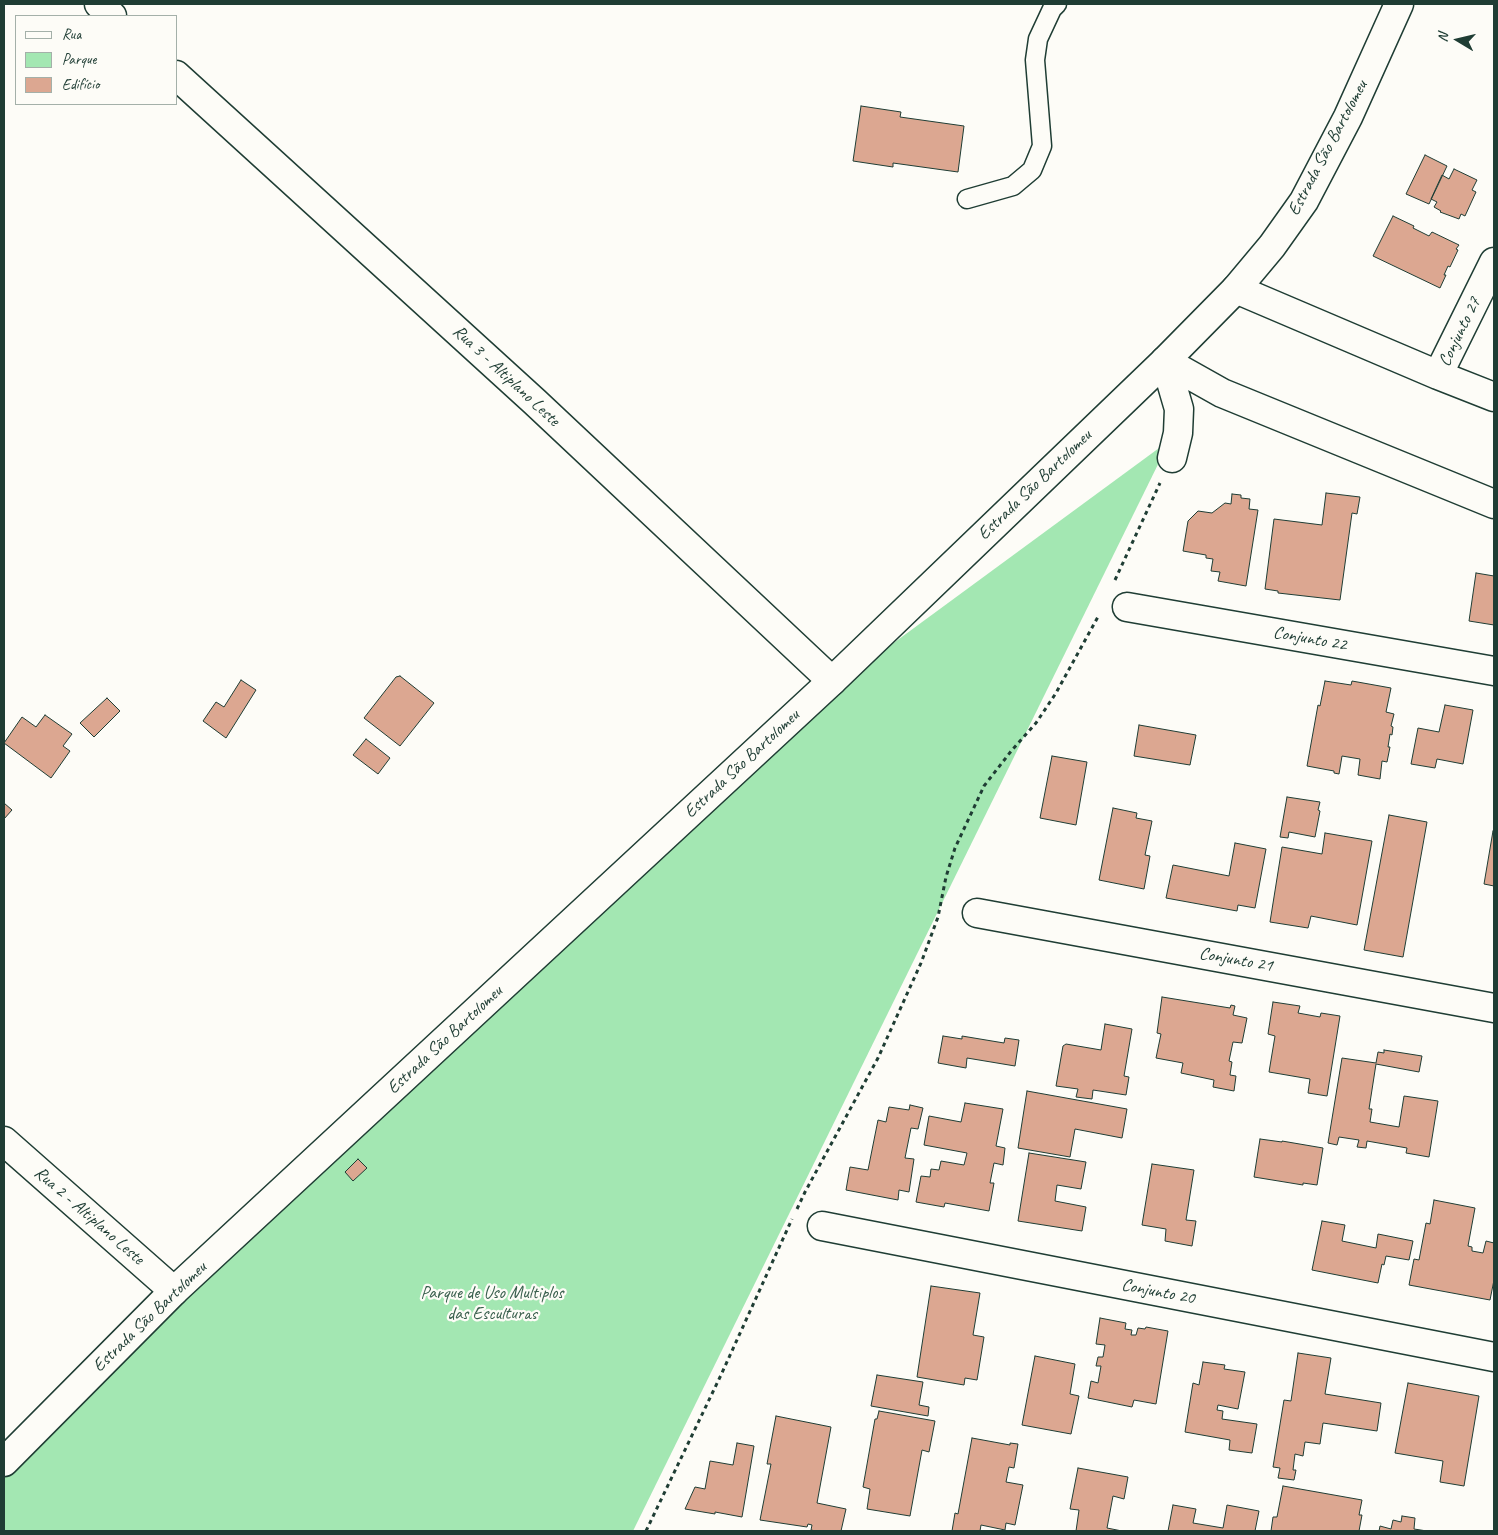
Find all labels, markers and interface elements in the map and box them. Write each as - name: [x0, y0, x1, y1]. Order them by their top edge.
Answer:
- legend: [15, 15, 178, 105]
- north arrow: [1433, 15, 1483, 65]
- text: Rua: [62, 25, 81, 44]
- text: N: [1434, 32, 1452, 43]
- text: Parque: [62, 50, 96, 69]
- text: Edifício: [62, 75, 99, 94]
- street label: Estrada São Bartolomeu: [1283, 77, 1373, 219]
- street label: Conjunto 27: [1434, 294, 1486, 370]
- street label: Rua 3 - Altiplano Leste: [448, 321, 564, 431]
- street label: Estrada São Bartolomeu: [974, 425, 1096, 545]
- street label: Conjunto 22: [1272, 622, 1348, 656]
- street label: Estrada São Bartolomeu: [680, 705, 804, 823]
- street label: Conjunto 21: [1198, 943, 1274, 977]
- street label: Estrada São Bartolomeu: [383, 981, 507, 1099]
- street label: Rua 2 - Altiplano Leste: [30, 1162, 148, 1270]
- street label: Estrada São Bartolomeu: [89, 1257, 211, 1377]
- street label: Conjunto 20: [1119, 1274, 1197, 1310]
- park label: Parque de Uso Multiplos das Esculturas: [421, 1282, 563, 1325]

